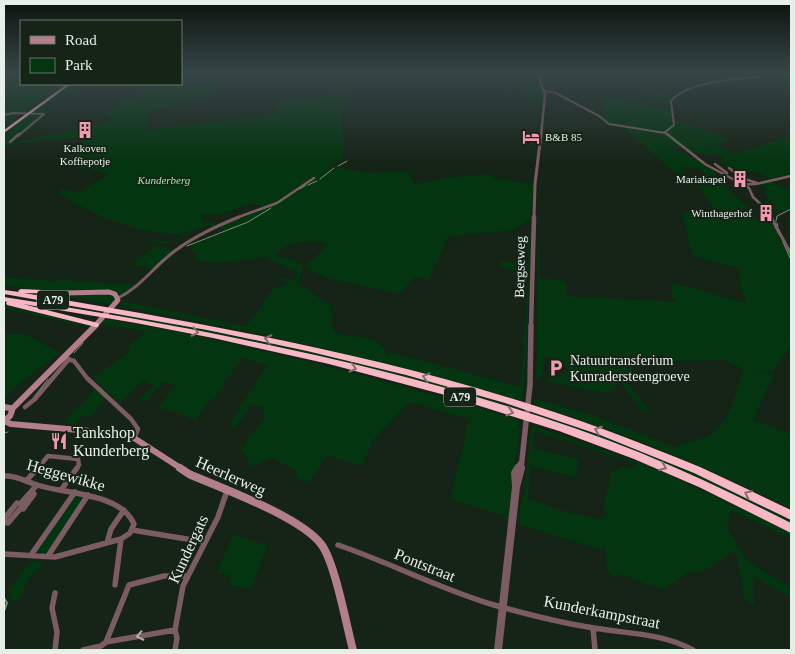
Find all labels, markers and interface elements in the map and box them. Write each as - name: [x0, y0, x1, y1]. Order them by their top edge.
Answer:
- legend: [20, 20, 182, 85]
- text: Road: [65, 32, 97, 48]
- text: Park: [65, 57, 93, 73]
- building icon: Kalkoven Koffiepotje: [75, 120, 95, 140]
- hotel icon: B&B 85: [521, 127, 541, 147]
- place label: B&B 85: [545, 131, 582, 143]
- place label: Kalkoven Koffiepotje: [60, 142, 110, 167]
- building icon: Mariakapel: [730, 169, 750, 189]
- place label: Mariakapel: [676, 173, 726, 185]
- park label: Kunderberg: [137, 174, 191, 186]
- building icon: Winthagerhof: [756, 203, 776, 223]
- place label: Winthagerhof: [691, 207, 752, 219]
- street label: Bergseweg: [512, 236, 528, 298]
- road number: A79: [37, 290, 69, 310]
- one-way arrow: [190, 326, 199, 337]
- one-way arrow: [264, 334, 273, 345]
- place label: Natuurtransferium Kunradersteengroeve: [570, 353, 690, 384]
- parking icon: Natuurtransferium Kunradersteengroeve: [546, 358, 566, 378]
- one-way arrow: [349, 362, 358, 373]
- one-way arrow: [423, 373, 431, 383]
- road number: A79: [444, 388, 476, 407]
- one-way arrow: [505, 407, 513, 417]
- place label: Tankshop Kunderberg: [73, 424, 149, 460]
- one-way arrow: [594, 426, 603, 436]
- restaurant icon: Tankshop Kunderberg: [49, 431, 69, 451]
- street label: Heerlerweg: [193, 453, 269, 500]
- street label: Heggewikke: [25, 456, 107, 495]
- one-way arrow: [658, 460, 667, 471]
- one-way arrow: [744, 490, 753, 500]
- street label: Kundergats: [165, 512, 212, 586]
- street label: Pontstraat: [392, 545, 458, 585]
- street label: Kunderkampstraat: [542, 592, 662, 633]
- one-way arrow: [136, 630, 145, 641]

